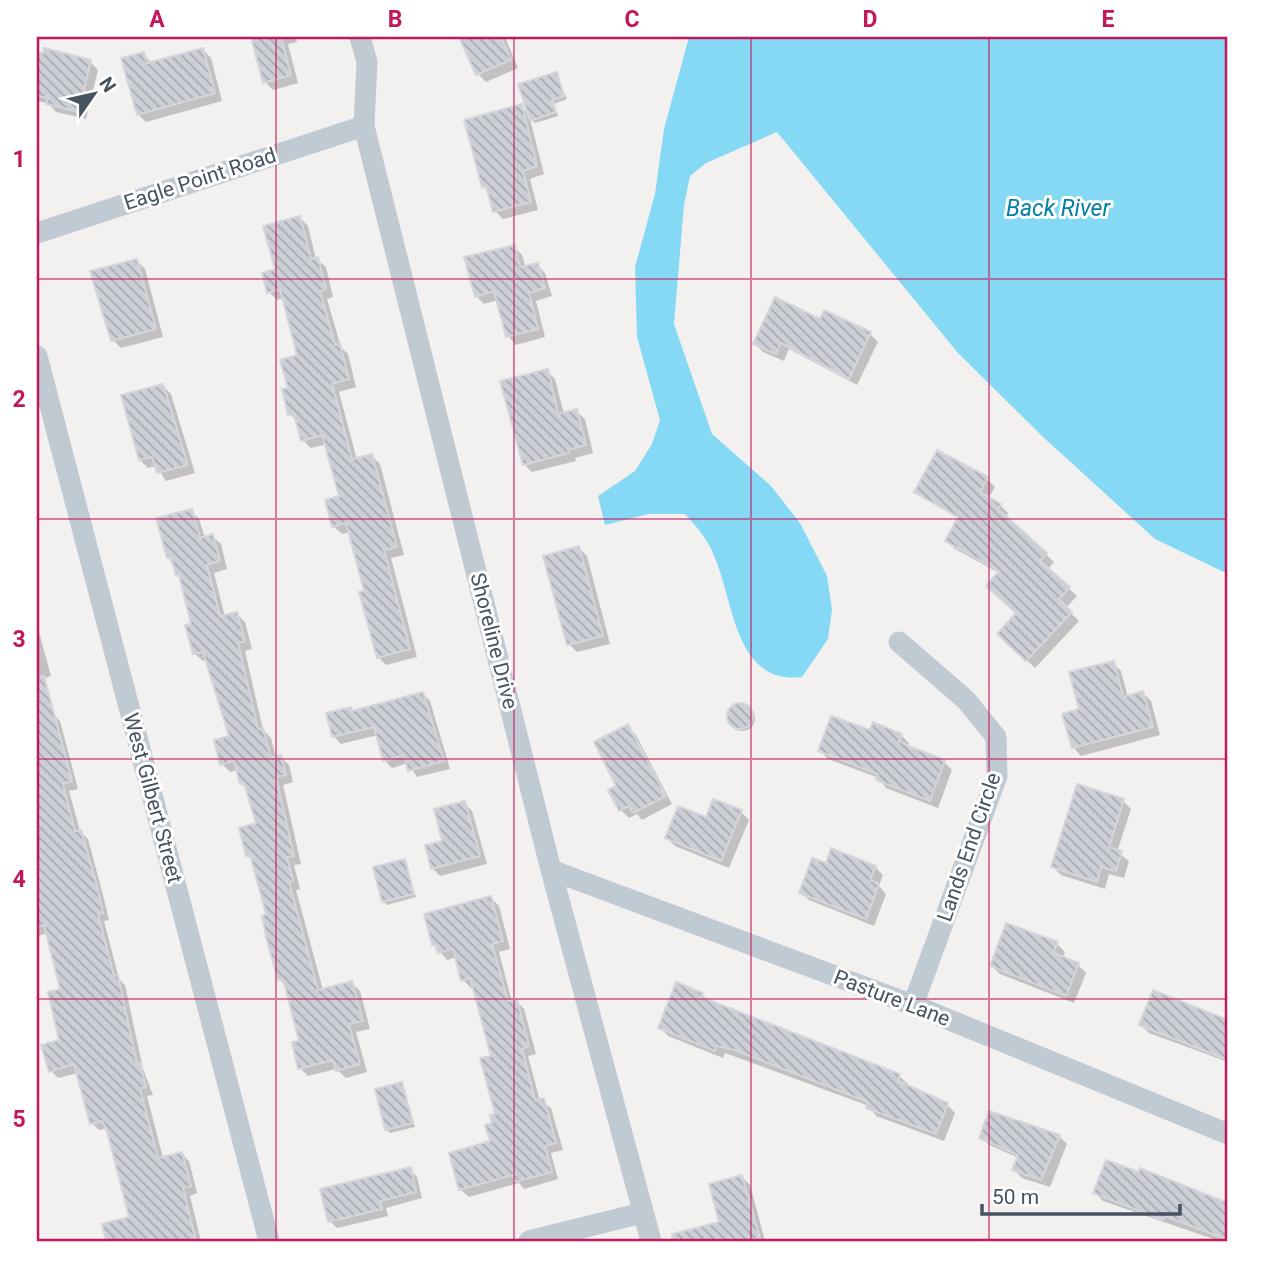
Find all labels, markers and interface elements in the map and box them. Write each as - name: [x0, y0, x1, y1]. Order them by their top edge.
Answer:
- text: A: [149, 6, 165, 33]
- text: B: [388, 6, 402, 33]
- text: C: [624, 6, 640, 33]
- text: D: [863, 6, 877, 33]
- text: E: [1102, 6, 1115, 33]
- north arrow: [60, 60, 130, 130]
- text: N: [94, 73, 121, 97]
- street label: Eagle Point Road: [121, 143, 279, 215]
- text: 1: [12, 146, 26, 173]
- water label: Back River: [1006, 195, 1111, 222]
- text: 2: [12, 386, 26, 413]
- street label: Shoreline Drive: [465, 570, 523, 712]
- text: 3: [12, 626, 26, 653]
- street label: West Gilbert Street: [119, 710, 187, 886]
- street label: Lands End Circle: [932, 769, 1006, 925]
- text: 4: [12, 866, 26, 893]
- street label: Pasture Lane: [830, 965, 954, 1031]
- text: 5: [12, 1106, 26, 1133]
- scale bar: [982, 1173, 1179, 1217]
- text: 50 m: [992, 1185, 1039, 1209]

